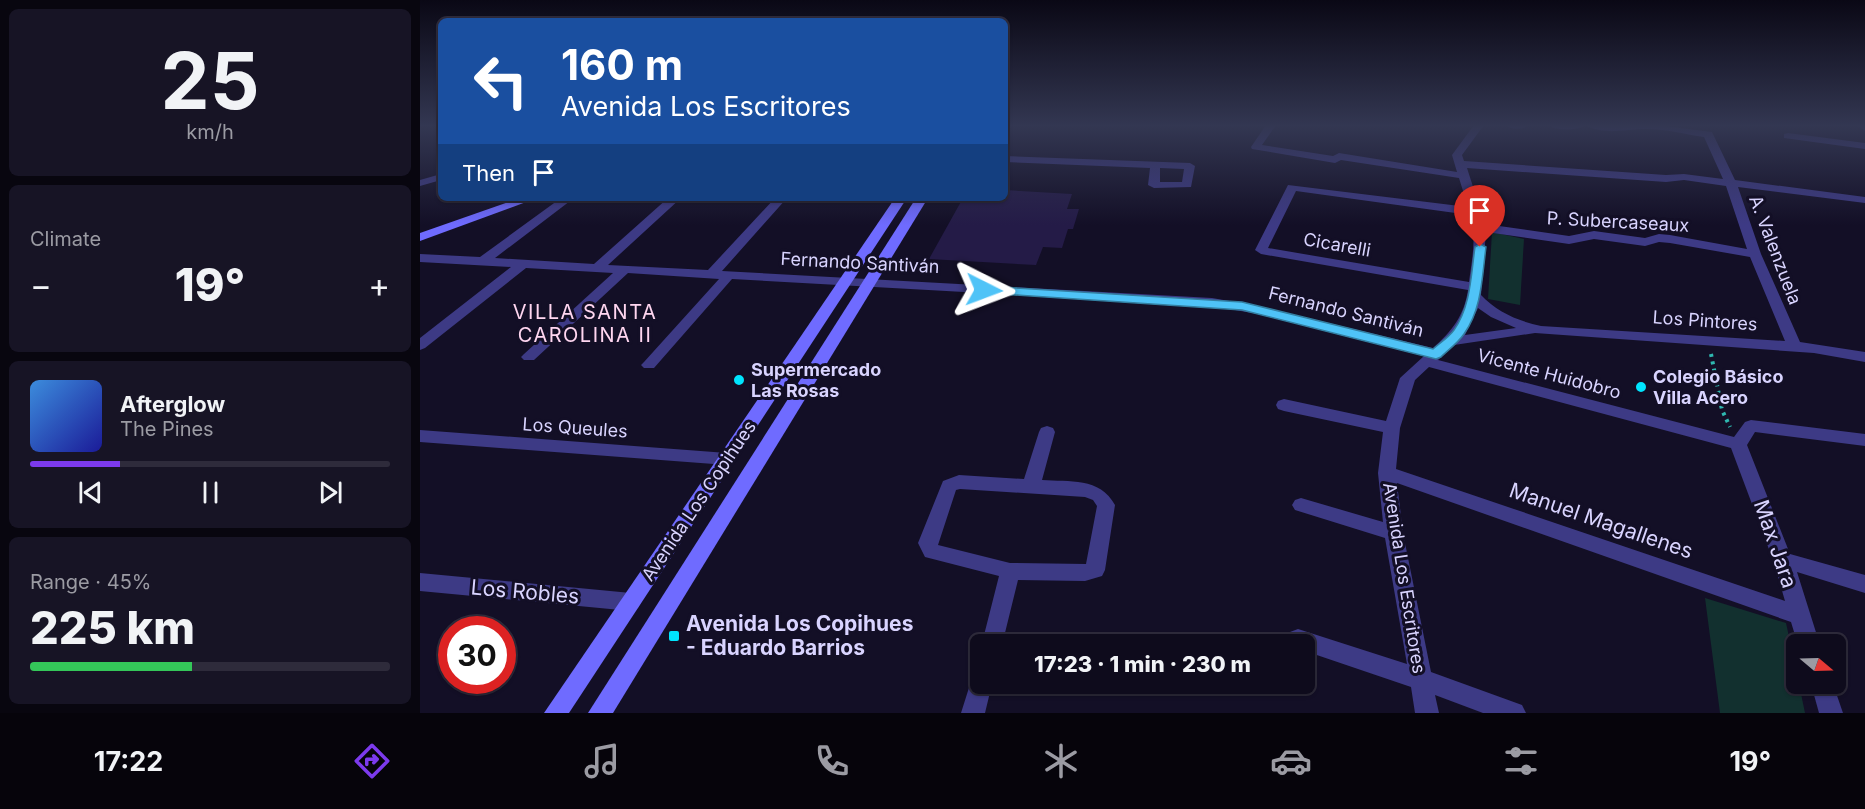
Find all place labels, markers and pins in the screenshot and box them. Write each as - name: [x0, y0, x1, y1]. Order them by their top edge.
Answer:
- pin: [1454, 185, 1505, 247]
- place label: Supermercado Las Rosas: [751, 359, 881, 401]
- place label: Colegio Básico Villa Acero: [1653, 366, 1783, 408]
- marker: Supermercado Las Rosas: [732, 373, 746, 387]
- marker: Colegio Básico Villa Acero: [1634, 380, 1648, 394]
- place label: Avenida Los Copihues - Eduardo Barrios: [686, 611, 913, 660]
- marker: Avenida Los Copihues - Eduardo Barrios: [667, 629, 681, 643]

